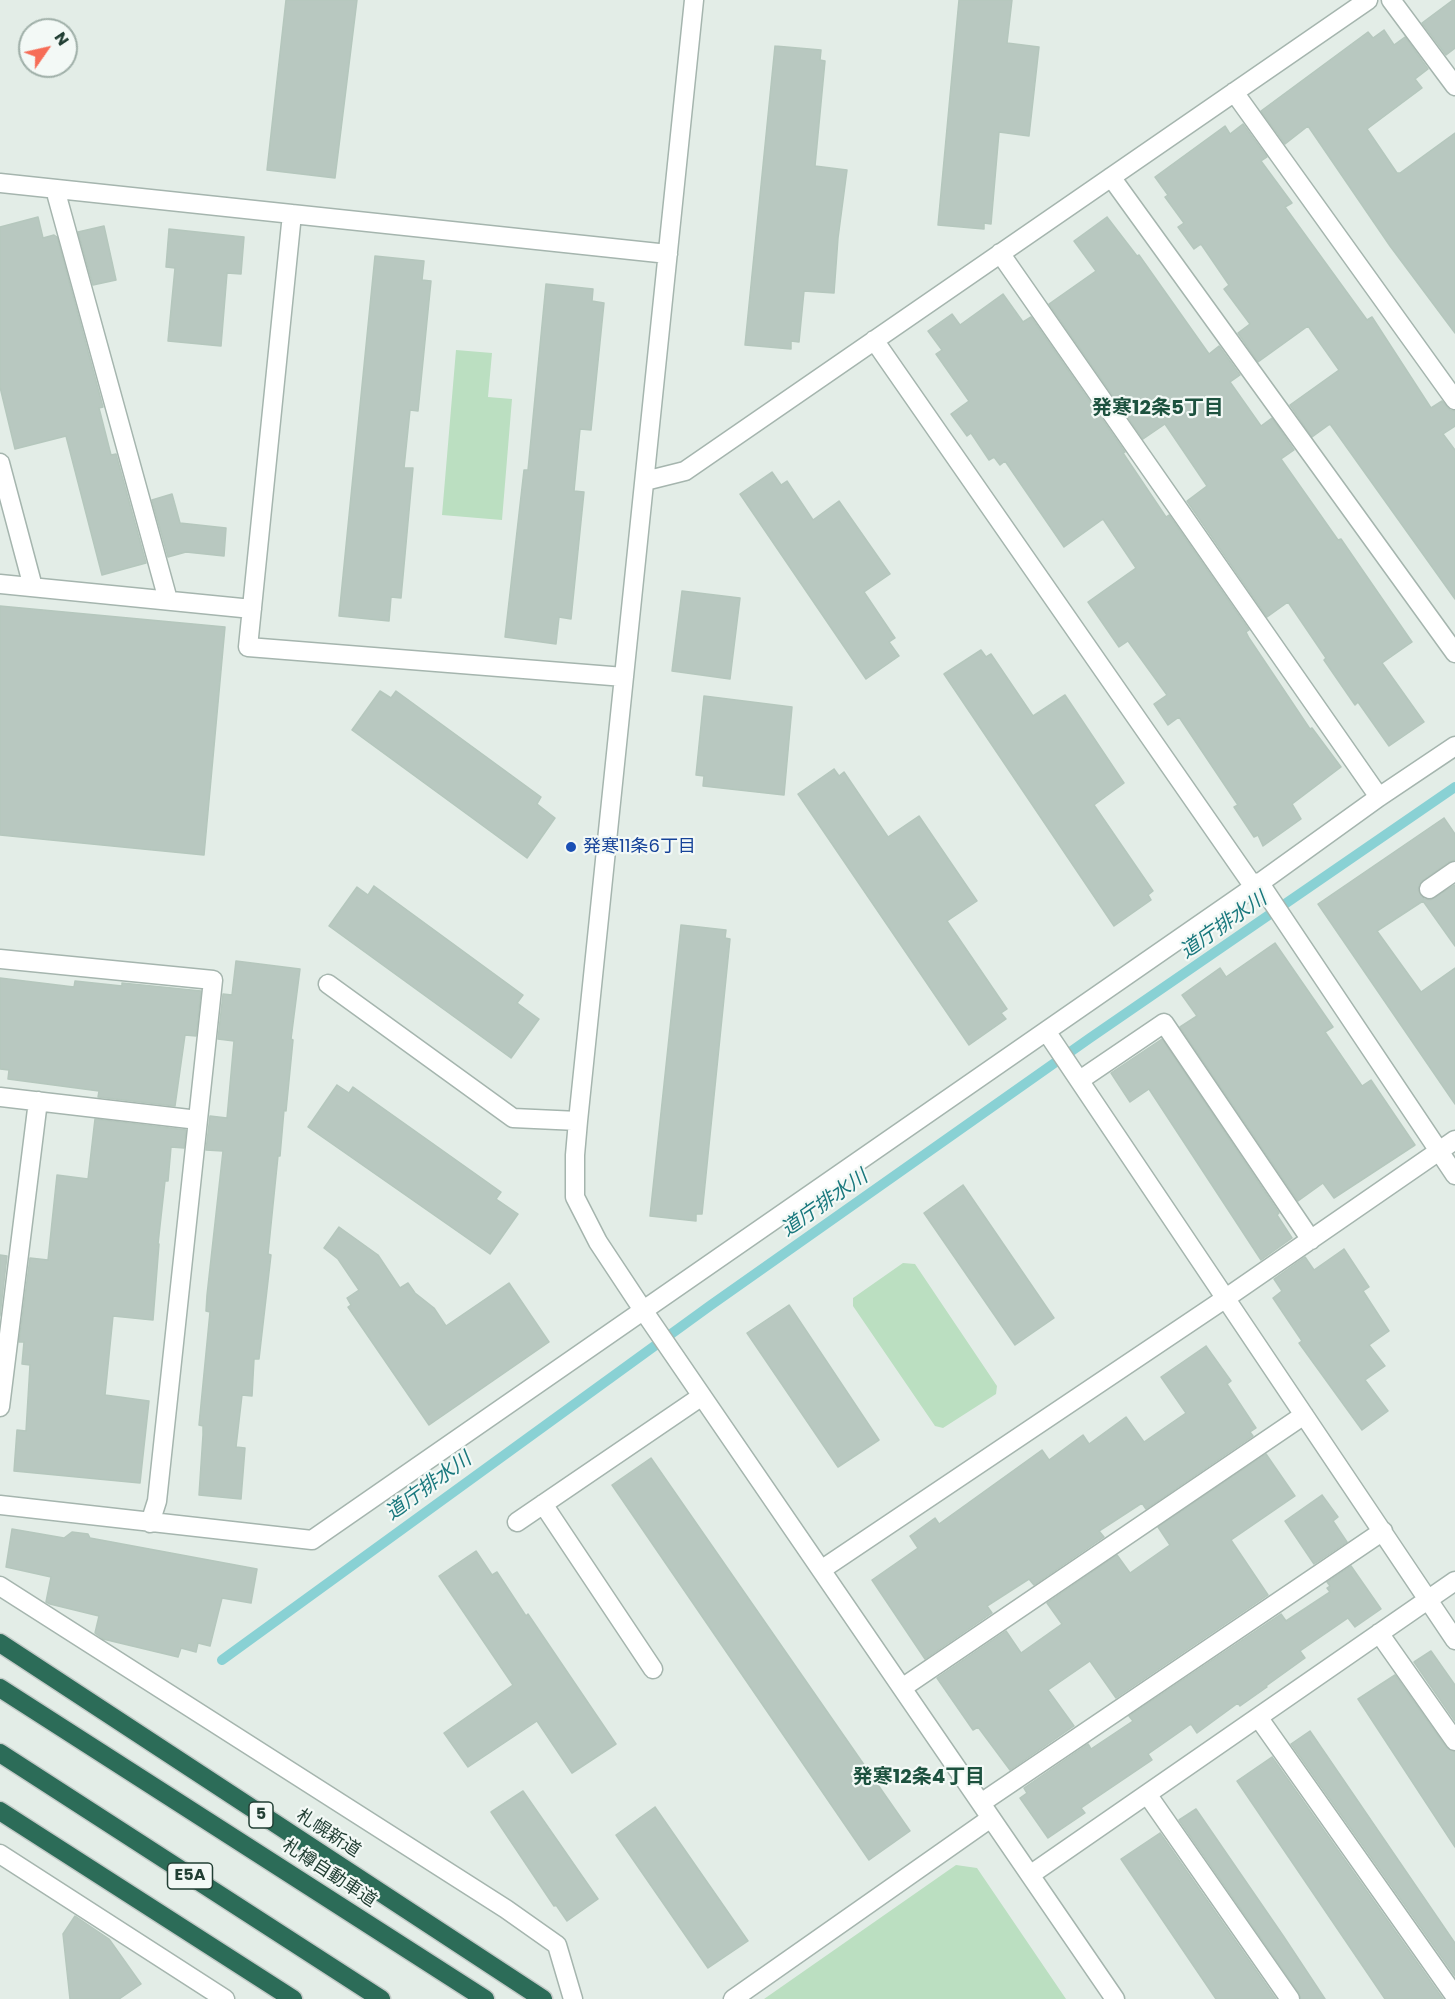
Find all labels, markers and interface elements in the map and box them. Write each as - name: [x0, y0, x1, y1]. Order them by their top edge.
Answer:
- north arrow: [18, 18, 78, 78]
- text: N: [49, 27, 75, 50]
- district label: 発寒12条5丁目: [1092, 397, 1224, 421]
- place label: 発寒11条6丁目: [583, 836, 696, 858]
- marker: 発寒11条6丁目: [564, 840, 578, 854]
- water label: 道庁排水川: [1176, 887, 1272, 965]
- water label: 道庁排水川: [777, 1165, 873, 1243]
- water label: 道庁排水川: [381, 1448, 477, 1526]
- district label: 発寒12条4丁目: [853, 1766, 985, 1790]
- road number: 5: [249, 1802, 273, 1828]
- street label: 札幌新道: [292, 1805, 364, 1863]
- street label: 札樽自動車道: [278, 1836, 380, 1912]
- road number: E5A: [168, 1863, 213, 1889]

